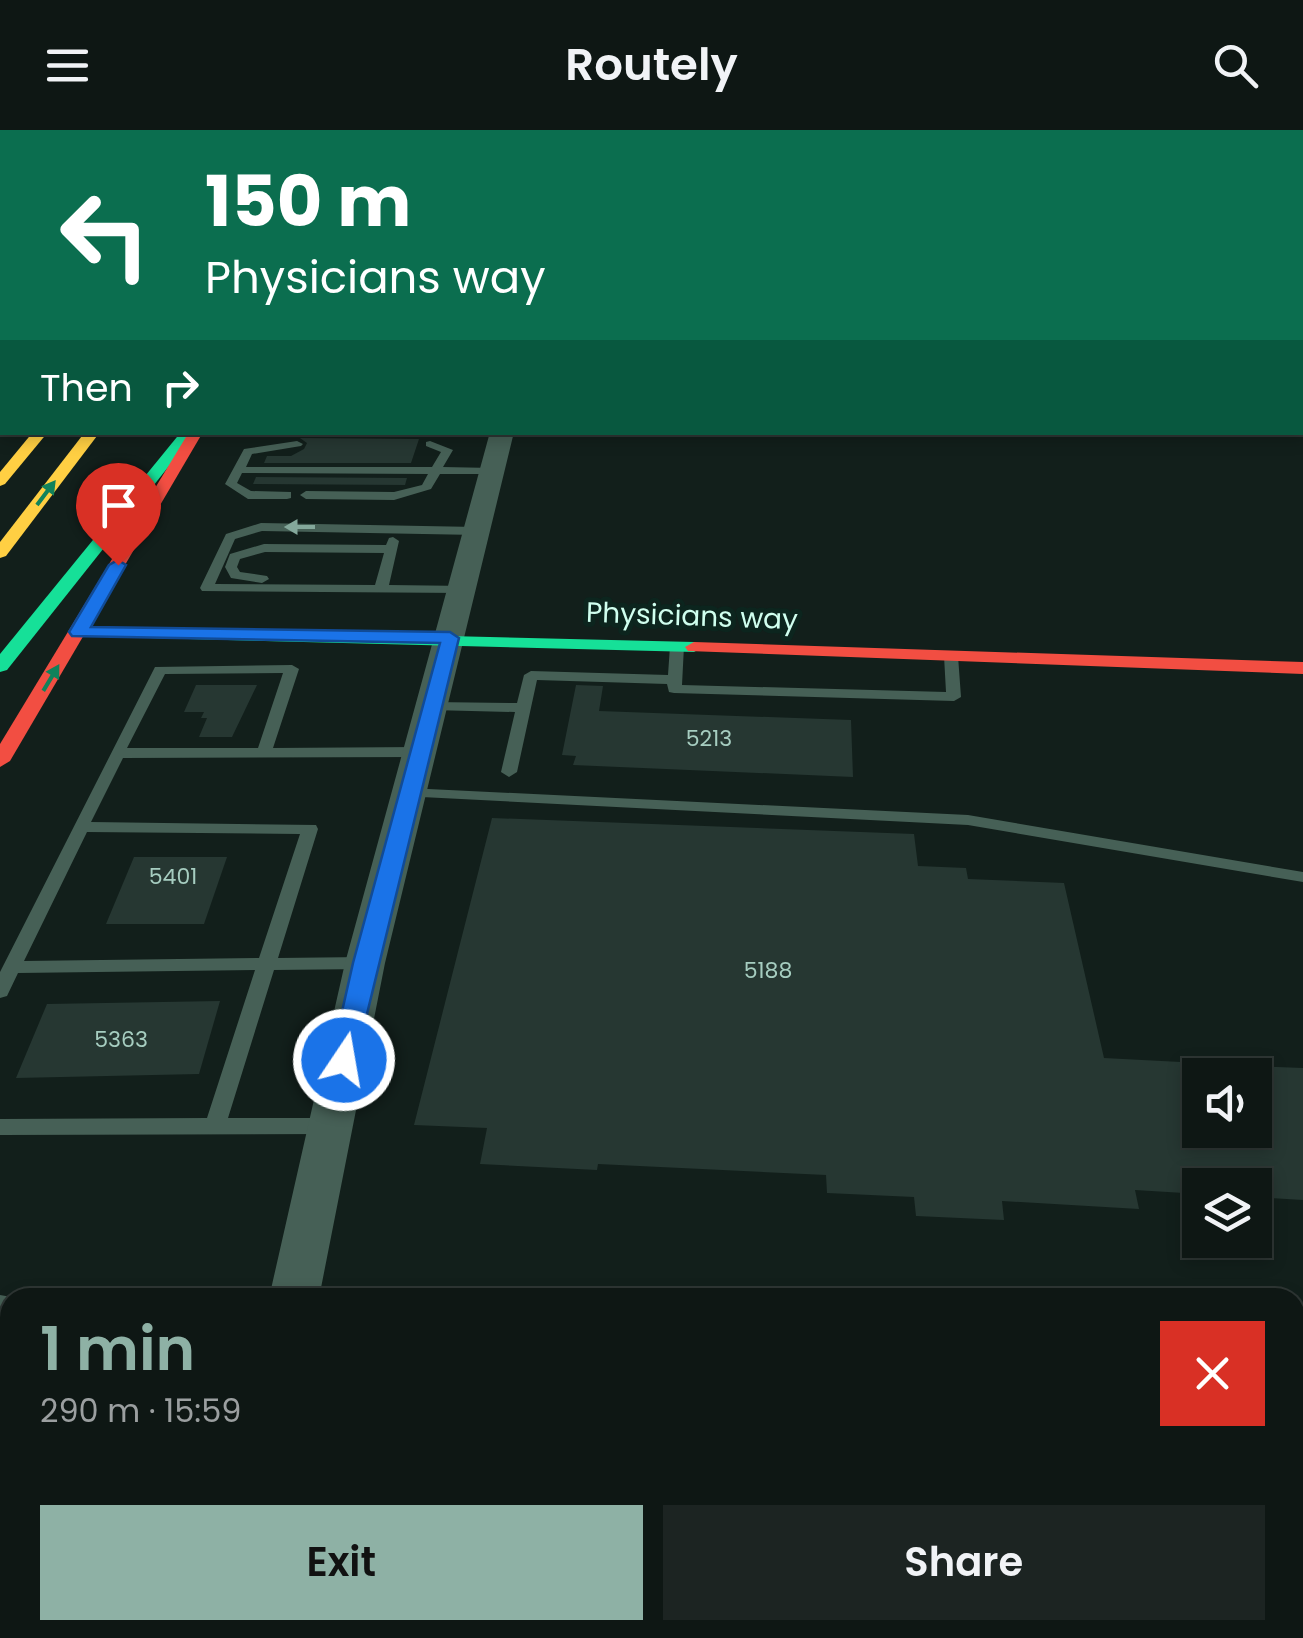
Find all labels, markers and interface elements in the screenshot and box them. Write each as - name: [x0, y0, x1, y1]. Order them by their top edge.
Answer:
- text: Routely: [565, 33, 738, 96]
- icon: menu: [40, 38, 95, 93]
- icon: search: [1208, 38, 1263, 93]
- text: 150 m: [205, 152, 411, 251]
- icon: left: [40, 170, 170, 300]
- text: Physicians way: [205, 246, 546, 309]
- icon: right: [153, 360, 208, 415]
- text: Then: [40, 361, 133, 414]
- pin: [76, 463, 161, 566]
- icon: arrive: [91, 478, 146, 533]
- one-way arrow: [36, 480, 56, 506]
- one-way arrow: [284, 519, 316, 535]
- street label: Physicians way: [585, 593, 799, 639]
- one-way arrow: [41, 664, 59, 692]
- house number: 5213: [686, 723, 732, 754]
- house number: 5401: [149, 861, 197, 892]
- house number: 5188: [744, 955, 792, 986]
- position arrow: [292, 1008, 396, 1112]
- house number: 5363: [94, 1024, 148, 1055]
- map controls: [1182, 1058, 1272, 1258]
- button: sound: [1182, 1058, 1272, 1148]
- button: layers: [1182, 1168, 1272, 1258]
- text: 1 min: [40, 1307, 195, 1391]
- button: close: [1160, 1321, 1265, 1426]
- text: 290 m · 15:59: [40, 1388, 241, 1433]
- button: Exit: [40, 1505, 643, 1620]
- button: Share: [663, 1505, 1265, 1620]

